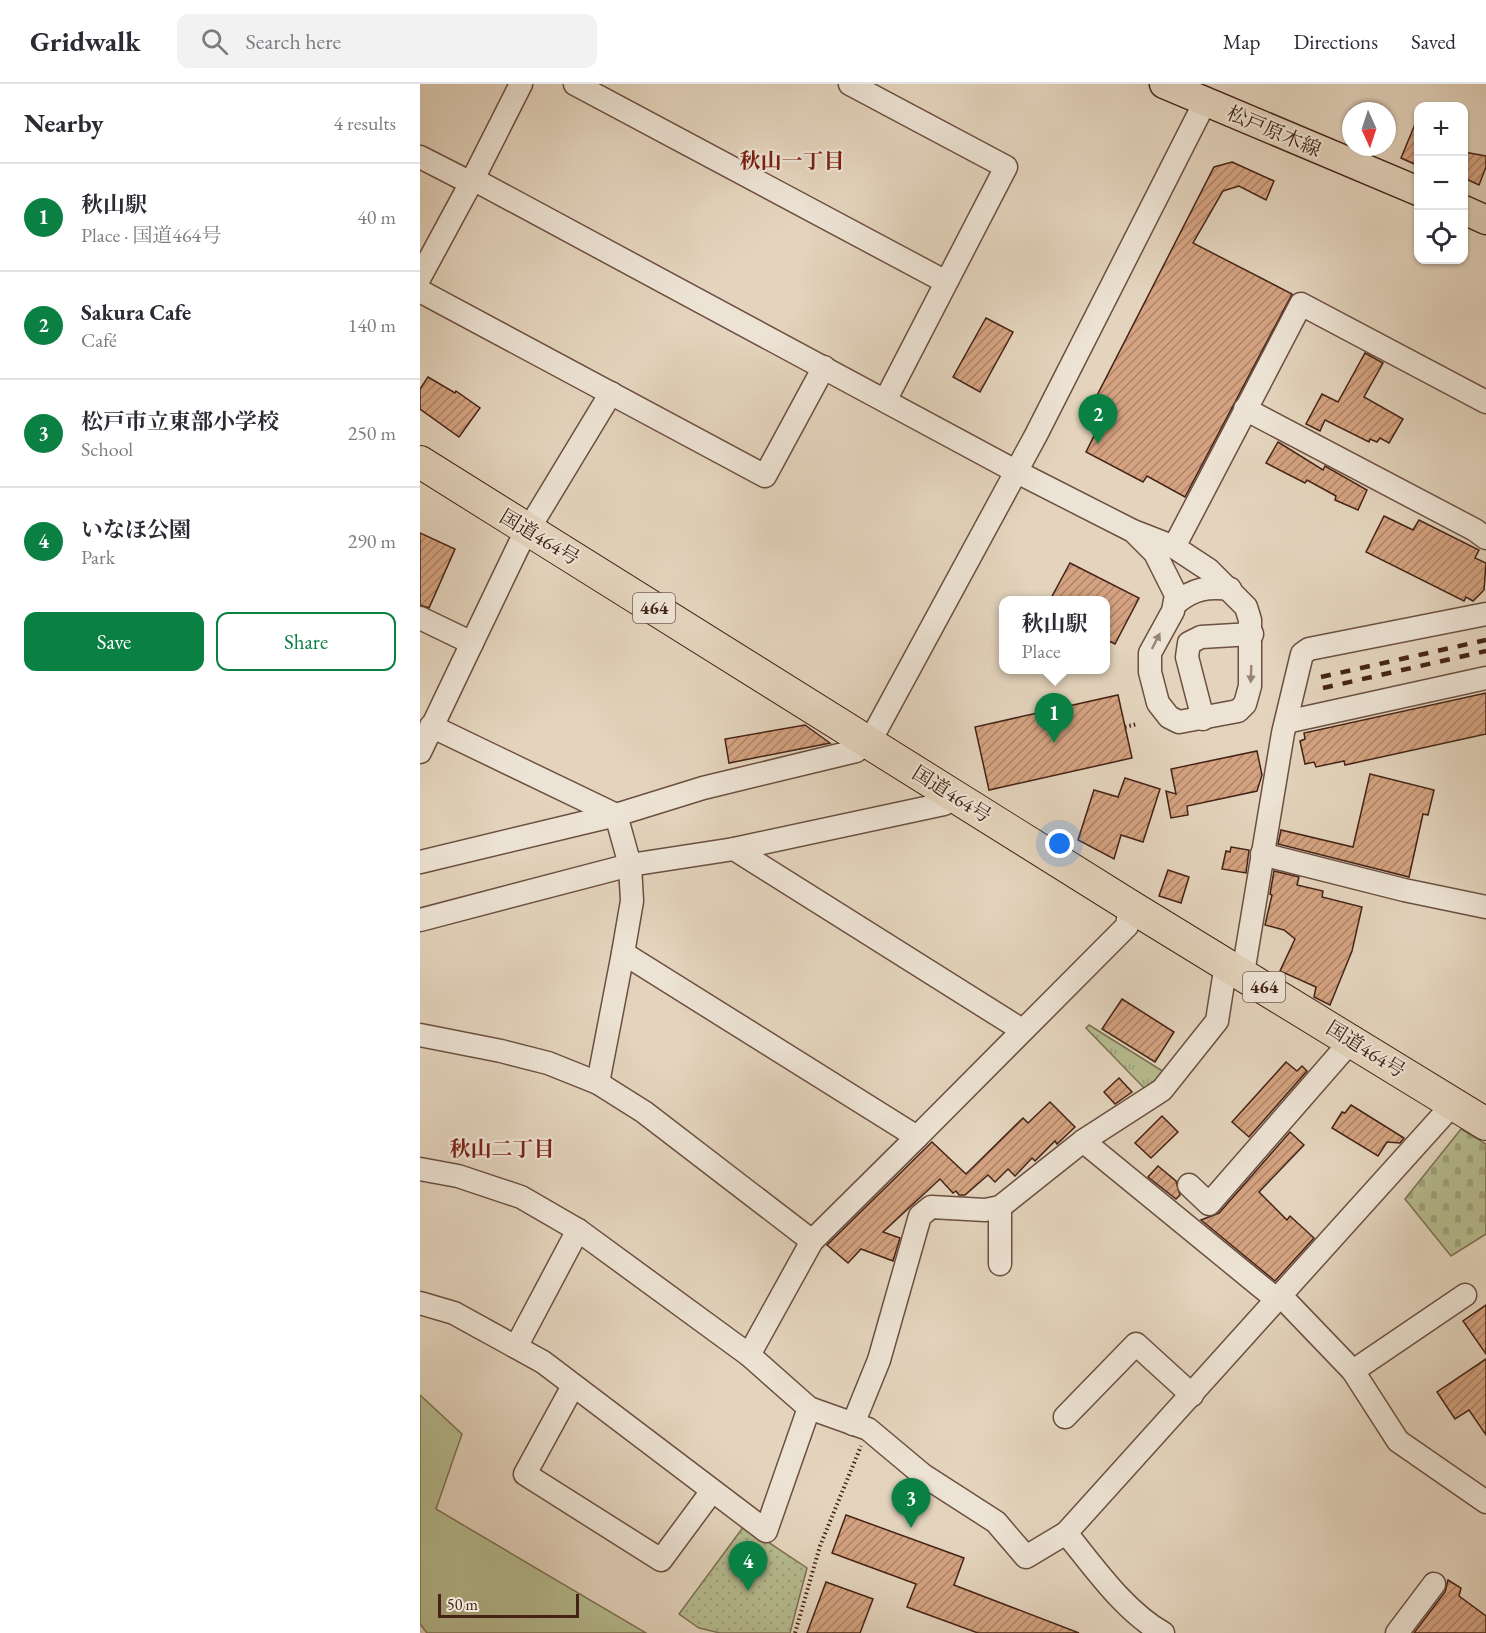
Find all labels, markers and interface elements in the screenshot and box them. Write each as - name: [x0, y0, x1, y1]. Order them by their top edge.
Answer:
- search box: [177, 14, 597, 68]
- text: Gridwalk: [30, 23, 141, 59]
- icon: search: [198, 25, 231, 58]
- text: Search here: [246, 27, 341, 56]
- text: Map: [1223, 28, 1260, 55]
- text: Directions: [1293, 28, 1378, 55]
- text: Saved: [1411, 28, 1456, 55]
- street label: 松戸原木線: [1223, 99, 1325, 163]
- north arrow: [1342, 102, 1396, 156]
- map controls: [1414, 102, 1468, 264]
- button: +: [1414, 102, 1468, 156]
- text: Nearby: [24, 106, 104, 140]
- text: 4 results: [333, 110, 396, 136]
- district label: 秋山一丁目: [740, 147, 845, 174]
- button: −: [1414, 156, 1468, 210]
- text: 秋山駅: [81, 190, 147, 219]
- text: 1: [38, 204, 49, 230]
- text: 40 m: [357, 204, 396, 230]
- button: locate: [1414, 210, 1468, 264]
- text: Place · 国道464号: [81, 222, 221, 248]
- text: Sakura Cafe: [81, 298, 191, 327]
- text: 2: [38, 312, 49, 338]
- text: 140 m: [348, 312, 396, 338]
- text: Café: [81, 327, 117, 353]
- pin: 2: [1078, 394, 1118, 444]
- text: 松戸市立東部小学校: [81, 407, 279, 436]
- text: 3: [38, 420, 49, 446]
- text: 250 m: [348, 420, 396, 446]
- text: School: [81, 436, 133, 462]
- street label: 国道464号: [495, 503, 585, 571]
- text: いなほ公園: [81, 515, 191, 544]
- text: 4: [38, 528, 49, 554]
- text: 290 m: [348, 528, 396, 554]
- text: Park: [81, 544, 115, 570]
- road number: 464: [633, 593, 675, 623]
- popup: [999, 596, 1110, 674]
- text: 秋山駅: [1021, 609, 1088, 638]
- button: Save: [24, 612, 204, 671]
- button: Share: [216, 612, 396, 671]
- one-way arrow: [1152, 633, 1161, 650]
- text: Place: [1021, 638, 1061, 664]
- one-way arrow: [1246, 664, 1255, 683]
- pin: 1: [1034, 694, 1074, 743]
- street label: 国道464号: [907, 759, 997, 829]
- your location: [1045, 829, 1074, 858]
- road number: 464: [1243, 972, 1285, 1002]
- street label: 国道464号: [1321, 1014, 1411, 1084]
- district label: 秋山二丁目: [450, 1135, 555, 1162]
- pin: 3: [892, 1478, 930, 1528]
- pin: 4: [728, 1542, 768, 1591]
- scale bar: [438, 1591, 579, 1618]
- text: 50 m: [447, 1594, 478, 1615]

